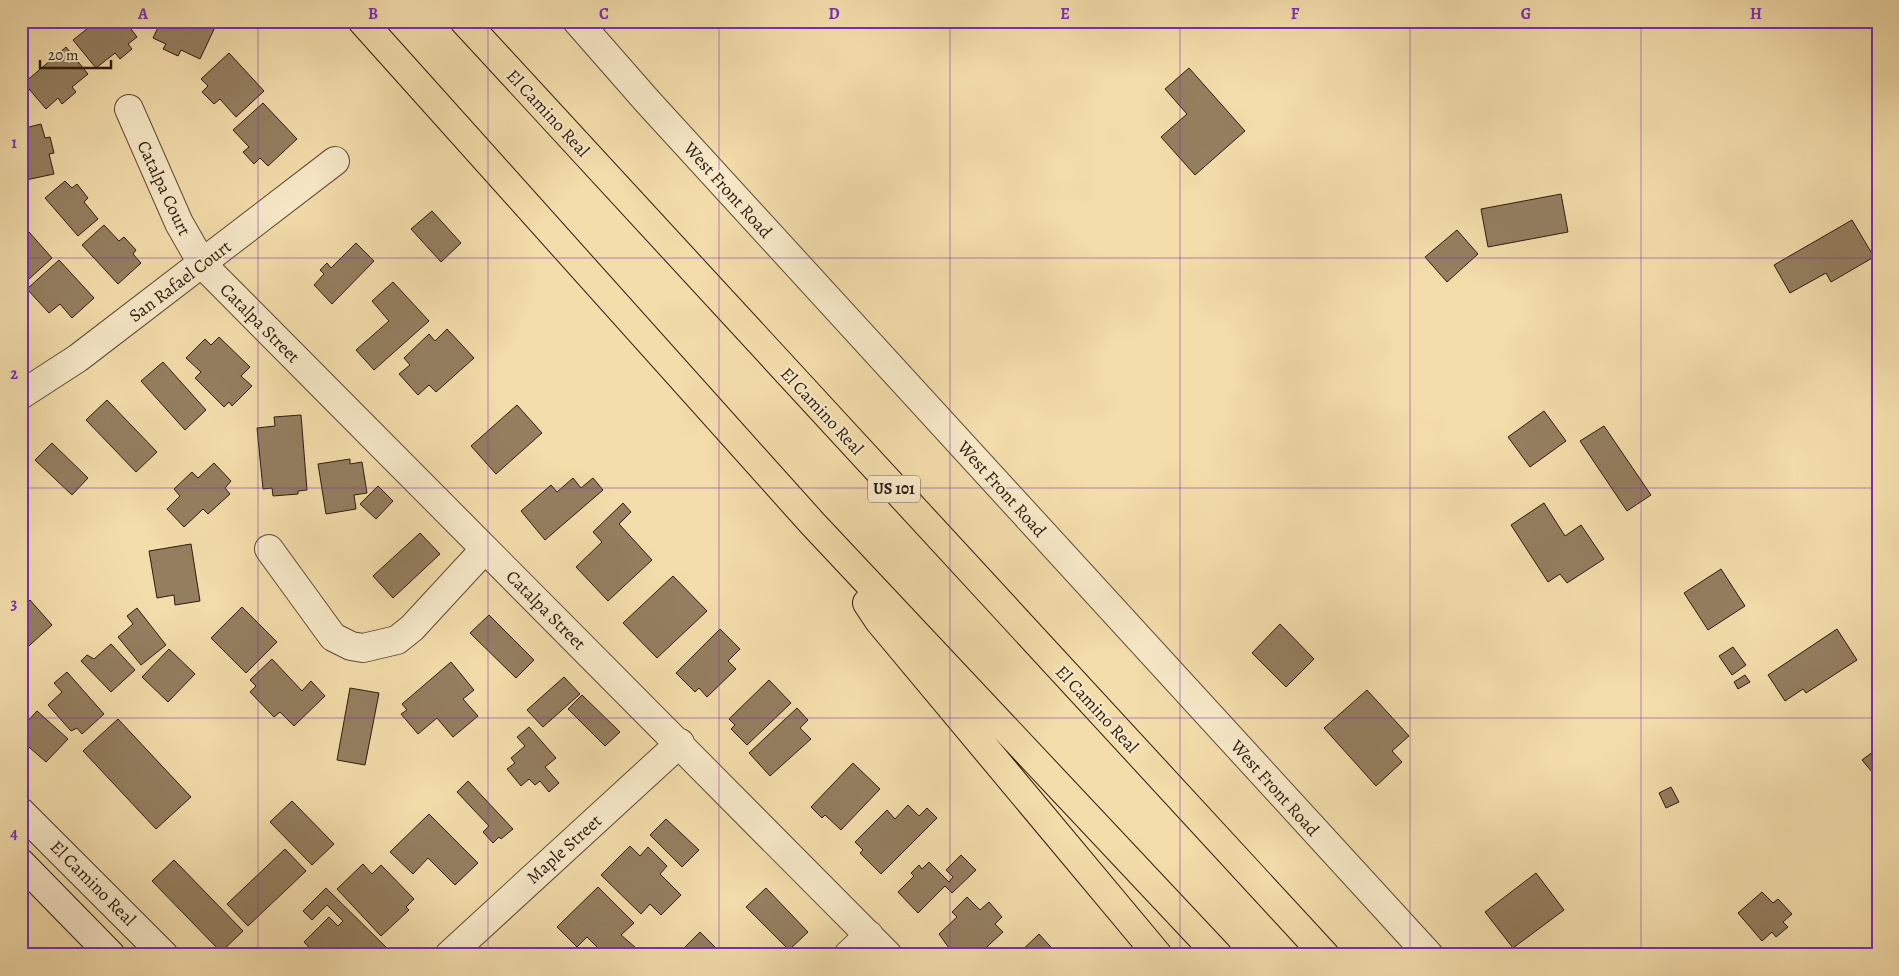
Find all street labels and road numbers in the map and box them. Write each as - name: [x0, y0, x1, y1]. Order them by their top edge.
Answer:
- street label: El Camino Real: [501, 64, 595, 163]
- street label: West Front Road: [678, 136, 778, 243]
- street label: Catalpa Court: [132, 137, 197, 239]
- street label: San Rafael Court: [124, 234, 236, 327]
- street label: Catalpa Street: [215, 278, 305, 368]
- street label: El Camino Real: [775, 362, 869, 461]
- street label: West Front Road: [952, 435, 1052, 542]
- road number: US 101: [868, 476, 920, 502]
- street label: Catalpa Street: [501, 565, 591, 655]
- street label: El Camino Real: [1050, 660, 1144, 759]
- street label: West Front Road: [1225, 734, 1325, 841]
- street label: Maple Street: [521, 809, 607, 889]
- street label: El Camino Real: [45, 835, 142, 932]

